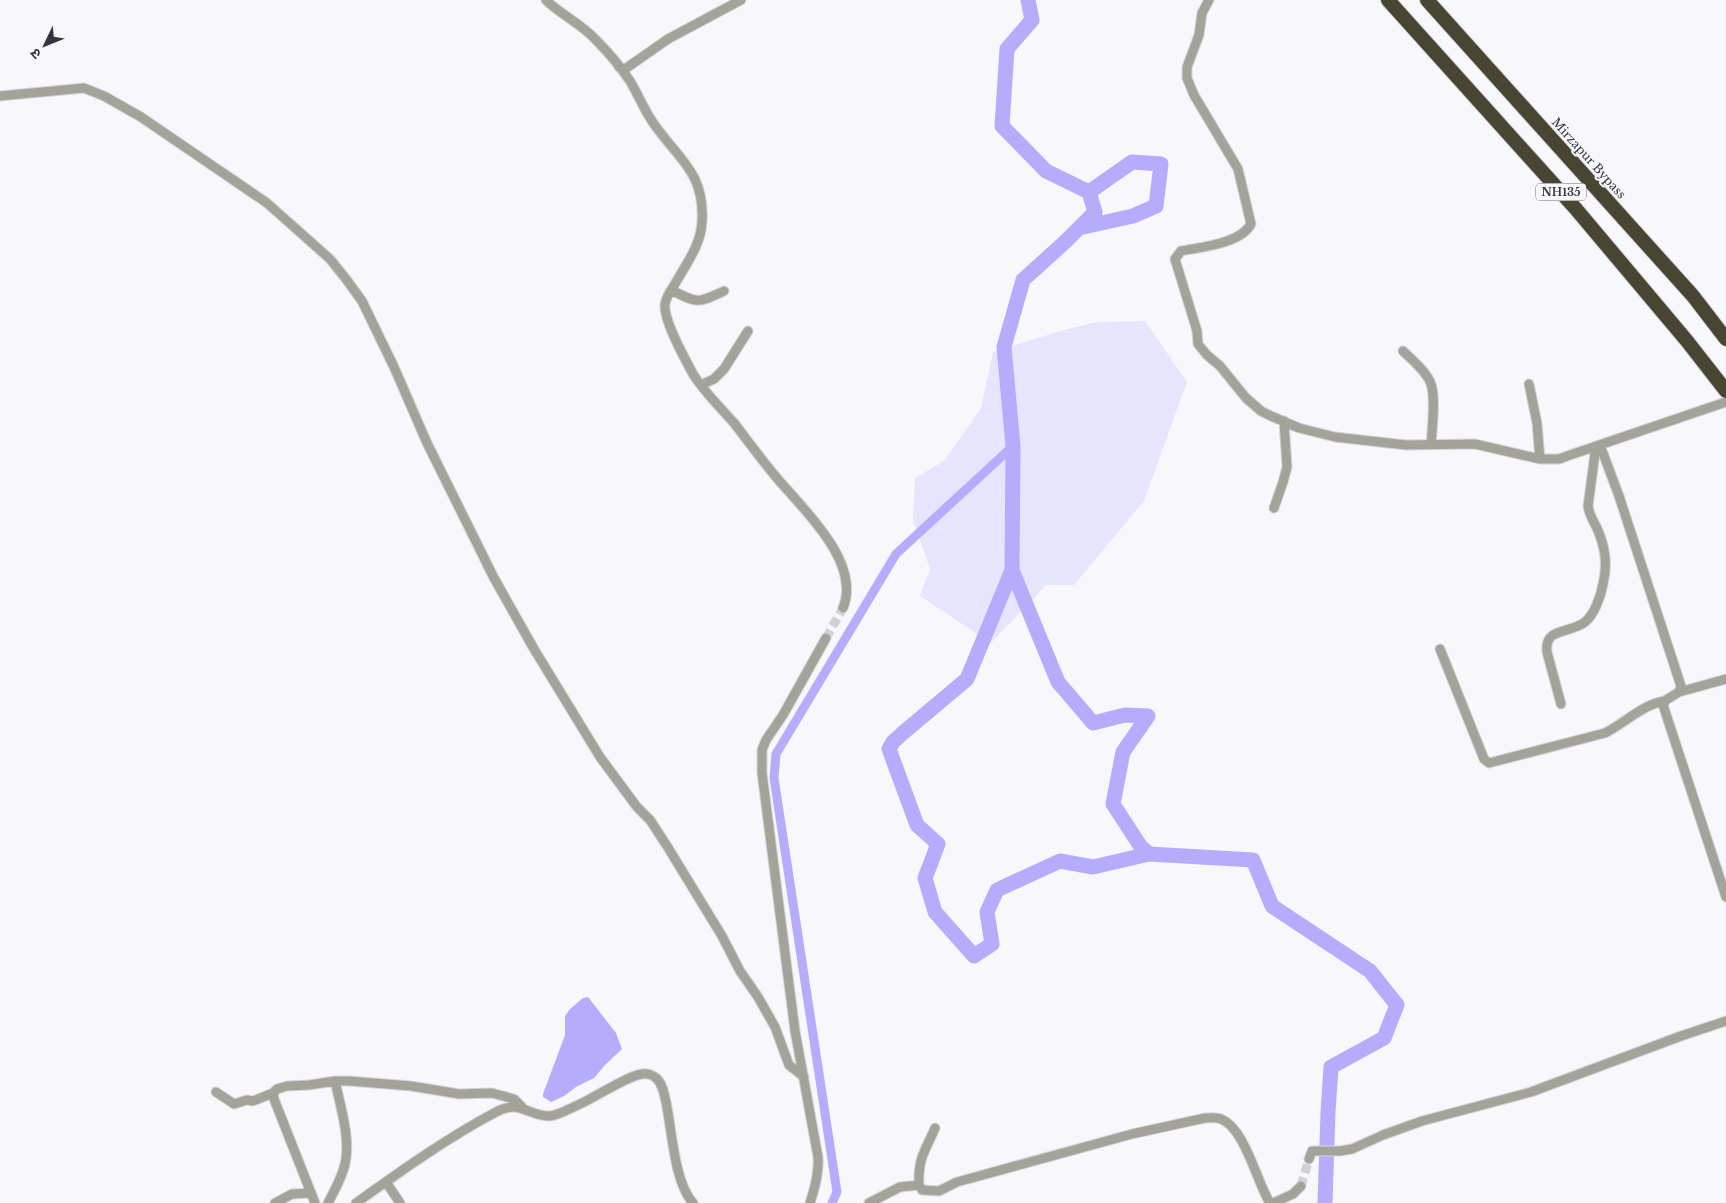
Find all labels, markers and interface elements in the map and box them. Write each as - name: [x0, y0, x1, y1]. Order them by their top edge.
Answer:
- north arrow: [20, 20, 70, 70]
- text: उ: [26, 44, 45, 63]
- street label: Mirzapur Bypass: [1549, 114, 1629, 202]
- road number: NH135: [1536, 183, 1586, 200]

